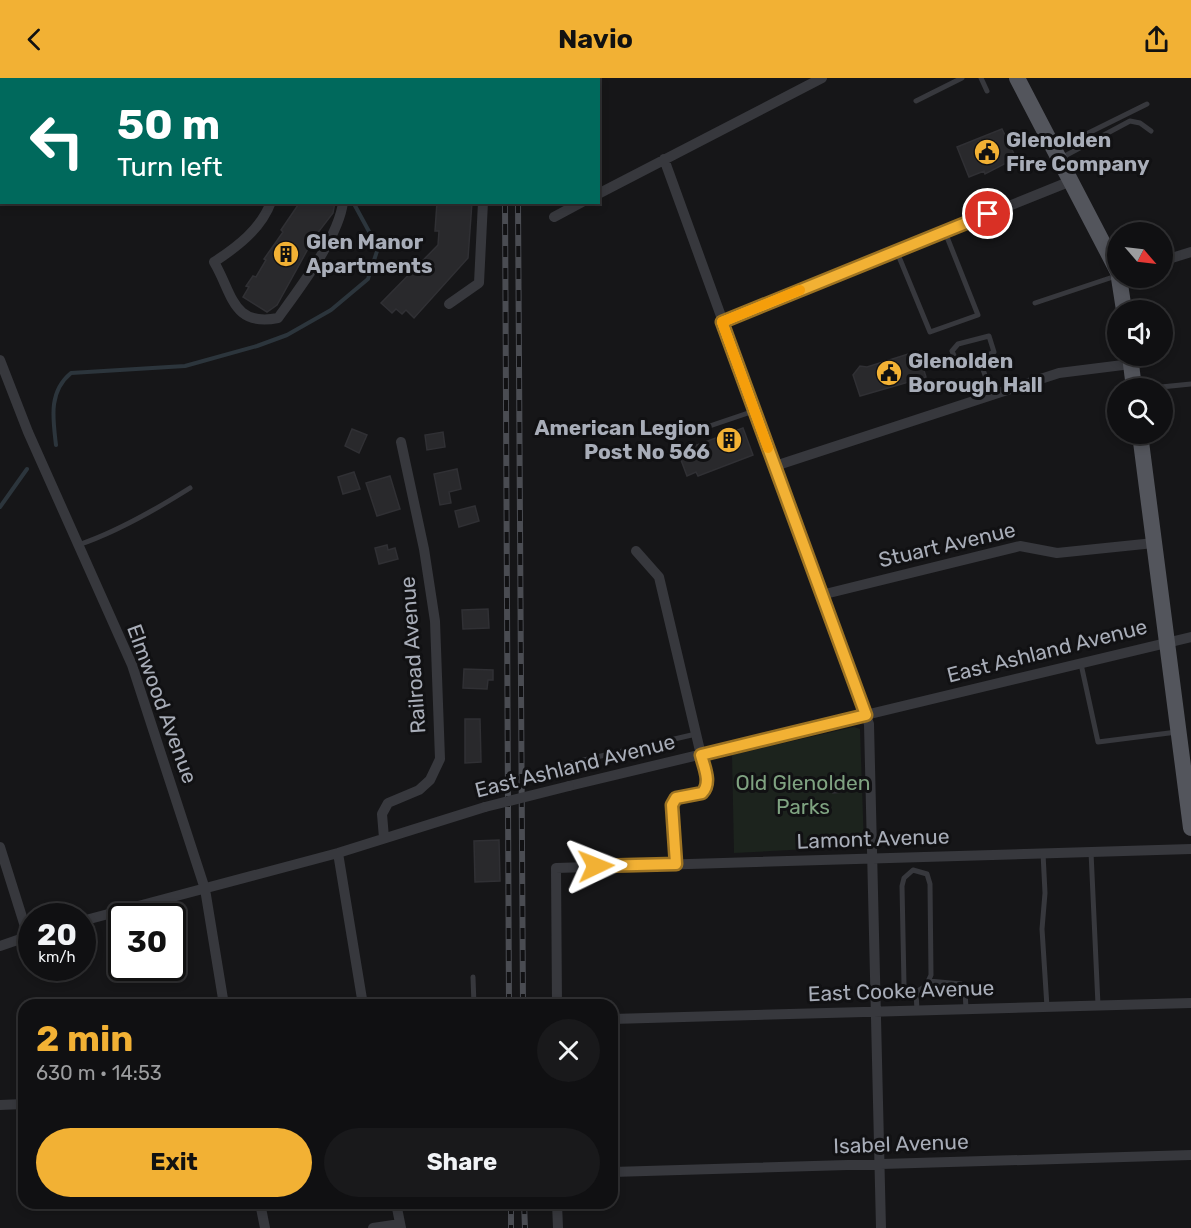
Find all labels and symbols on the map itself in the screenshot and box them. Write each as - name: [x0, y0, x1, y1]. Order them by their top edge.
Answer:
- place label: Glenolden Fire Company: [1006, 127, 1150, 176]
- public building icon: Glenolden Fire Company: [972, 137, 1002, 167]
- pin: [962, 188, 1013, 239]
- north arrow: [1107, 222, 1173, 288]
- place label: Glen Manor Apartments: [306, 229, 433, 278]
- building icon: Glen Manor Apartments: [271, 239, 301, 269]
- place label: Glenolden Borough Hall: [908, 348, 1043, 397]
- public building icon: Glenolden Borough Hall: [874, 358, 904, 388]
- place label: American Legion Post No 566: [534, 415, 710, 464]
- building icon: American Legion Post No 566: [714, 425, 744, 455]
- street label: Stuart Avenue: [876, 517, 1018, 572]
- street label: Railroad Avenue: [395, 576, 430, 735]
- street label: East Ashland Avenue: [944, 614, 1150, 687]
- street label: Elmwood Avenue: [122, 621, 203, 787]
- street label: East Ashland Avenue: [472, 729, 678, 802]
- park label: Old Glenolden Parks: [736, 770, 871, 819]
- street label: Lamont Avenue: [796, 823, 950, 854]
- position arrow: [564, 834, 628, 898]
- speed limit sign: 30: [108, 903, 186, 981]
- street label: East Cooke Avenue: [807, 975, 995, 1006]
- street label: Isabel Avenue: [833, 1129, 969, 1158]

